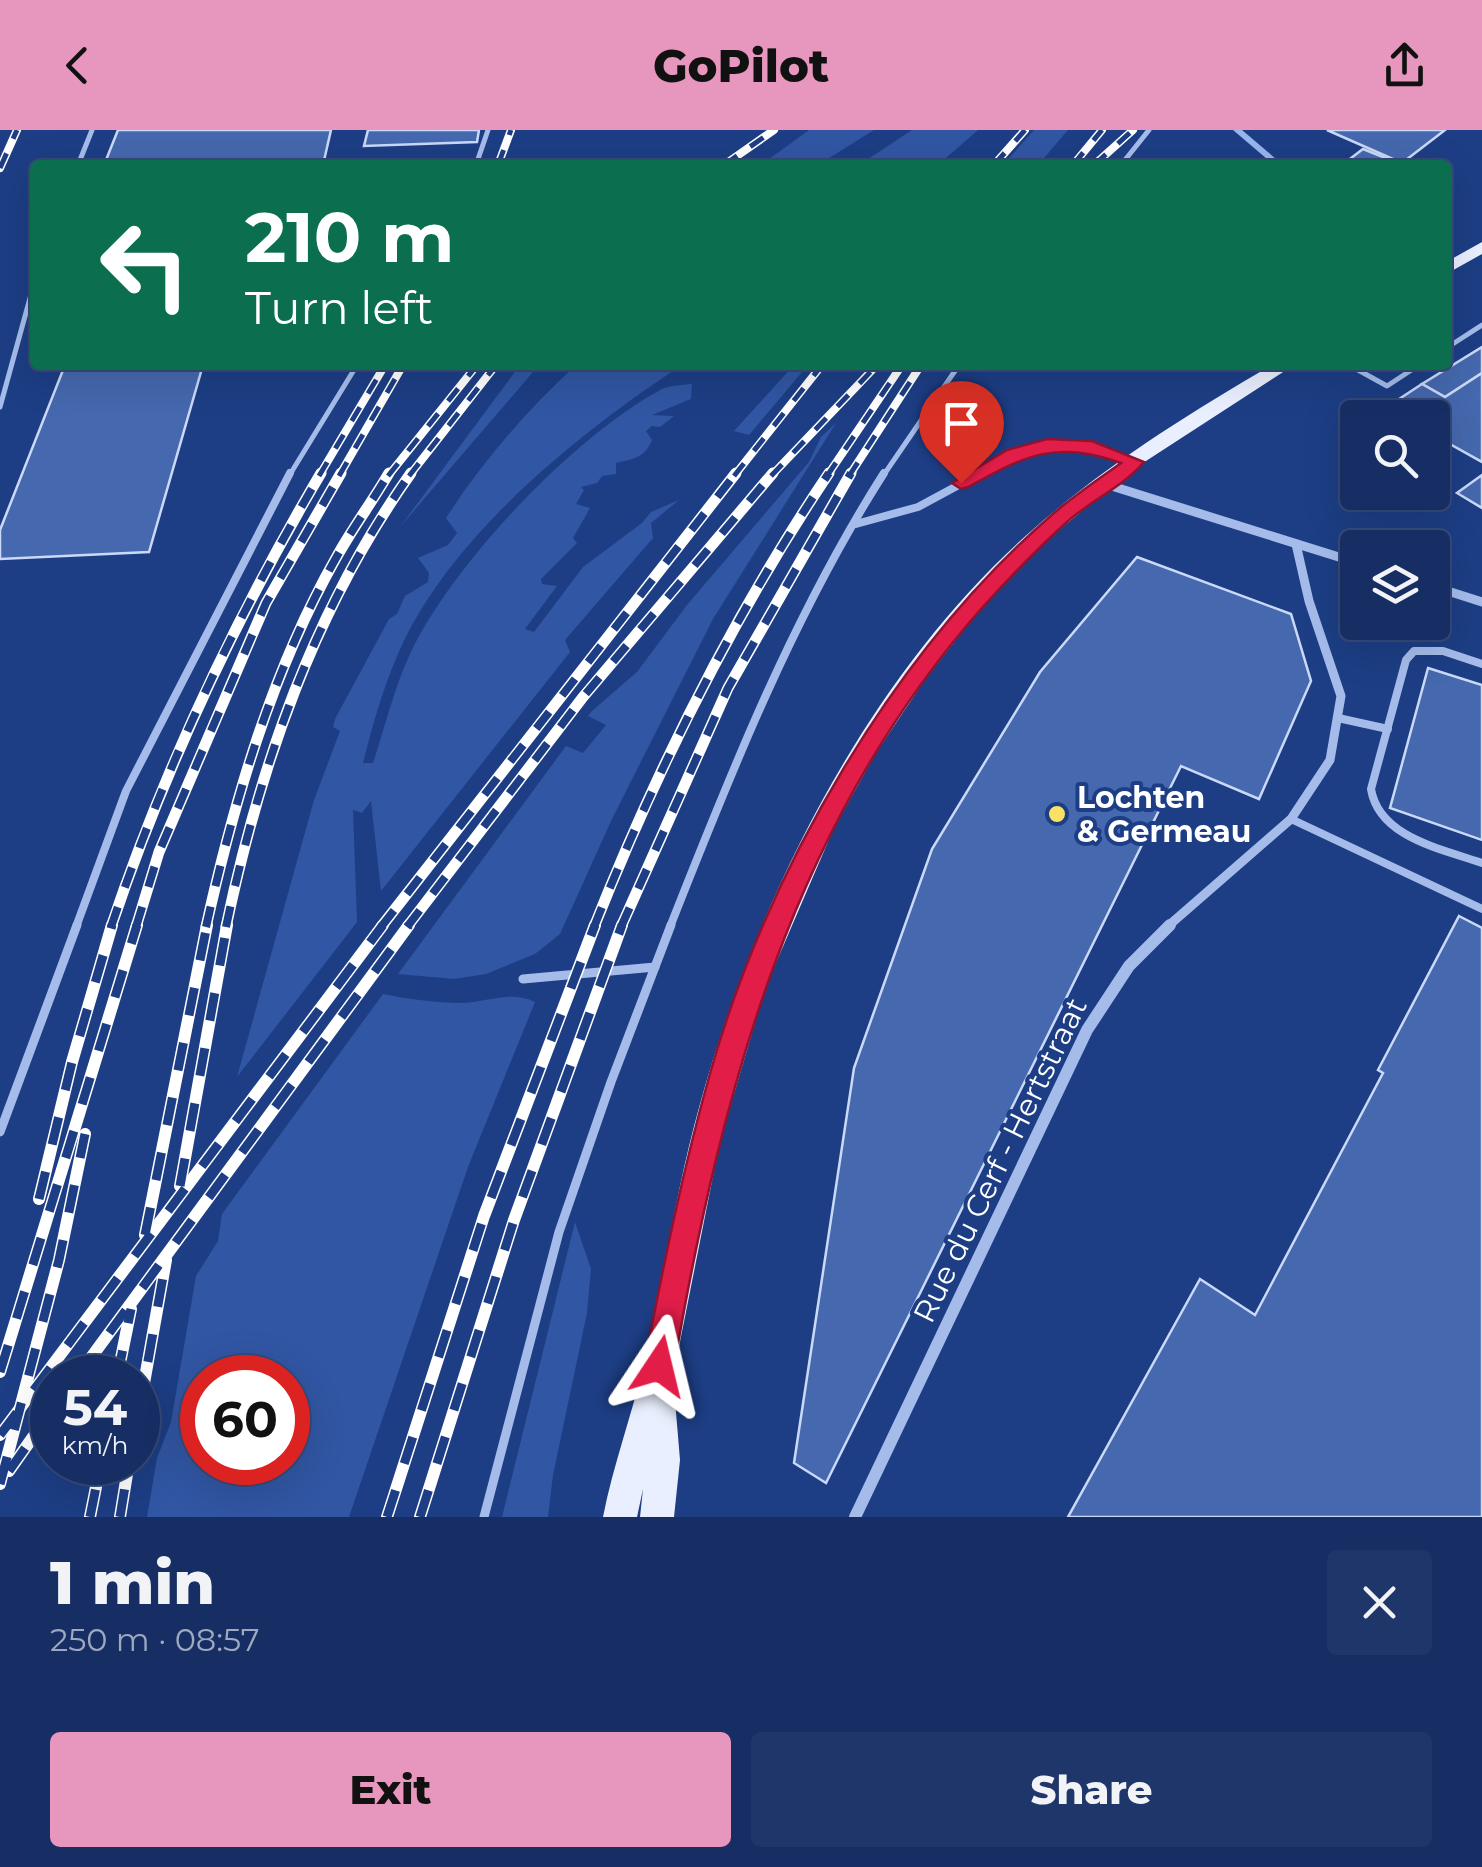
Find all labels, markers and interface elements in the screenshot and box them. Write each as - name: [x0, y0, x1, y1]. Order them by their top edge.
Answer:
- icon: back: [50, 38, 105, 93]
- text: GoPilot: [653, 38, 829, 93]
- icon: share: [1377, 38, 1432, 93]
- text: 210 m: [245, 194, 455, 280]
- icon: left: [80, 200, 210, 330]
- text: Turn left: [245, 280, 433, 335]
- pin: [919, 381, 1004, 484]
- icon: arrive: [934, 396, 989, 451]
- map controls: [1340, 400, 1450, 640]
- button: search: [1340, 400, 1450, 510]
- button: layers: [1340, 530, 1450, 640]
- place label: Lochten & Germeau: [1077, 779, 1251, 850]
- marker: Lochten & Germeau: [1046, 803, 1068, 825]
- street label: Rue du Cerf - Hertstraat: [905, 992, 1095, 1328]
- position arrow: [607, 1314, 711, 1418]
- speed limit sign: 60: [180, 1355, 310, 1485]
- text: 54: [63, 1377, 127, 1438]
- text: km/h: [62, 1430, 128, 1460]
- text: 1 min: [50, 1546, 215, 1619]
- button: close: [1327, 1550, 1432, 1655]
- text: 250 m · 08:57: [50, 1620, 260, 1659]
- button: Exit: [50, 1732, 731, 1847]
- button: Share: [751, 1732, 1432, 1847]

